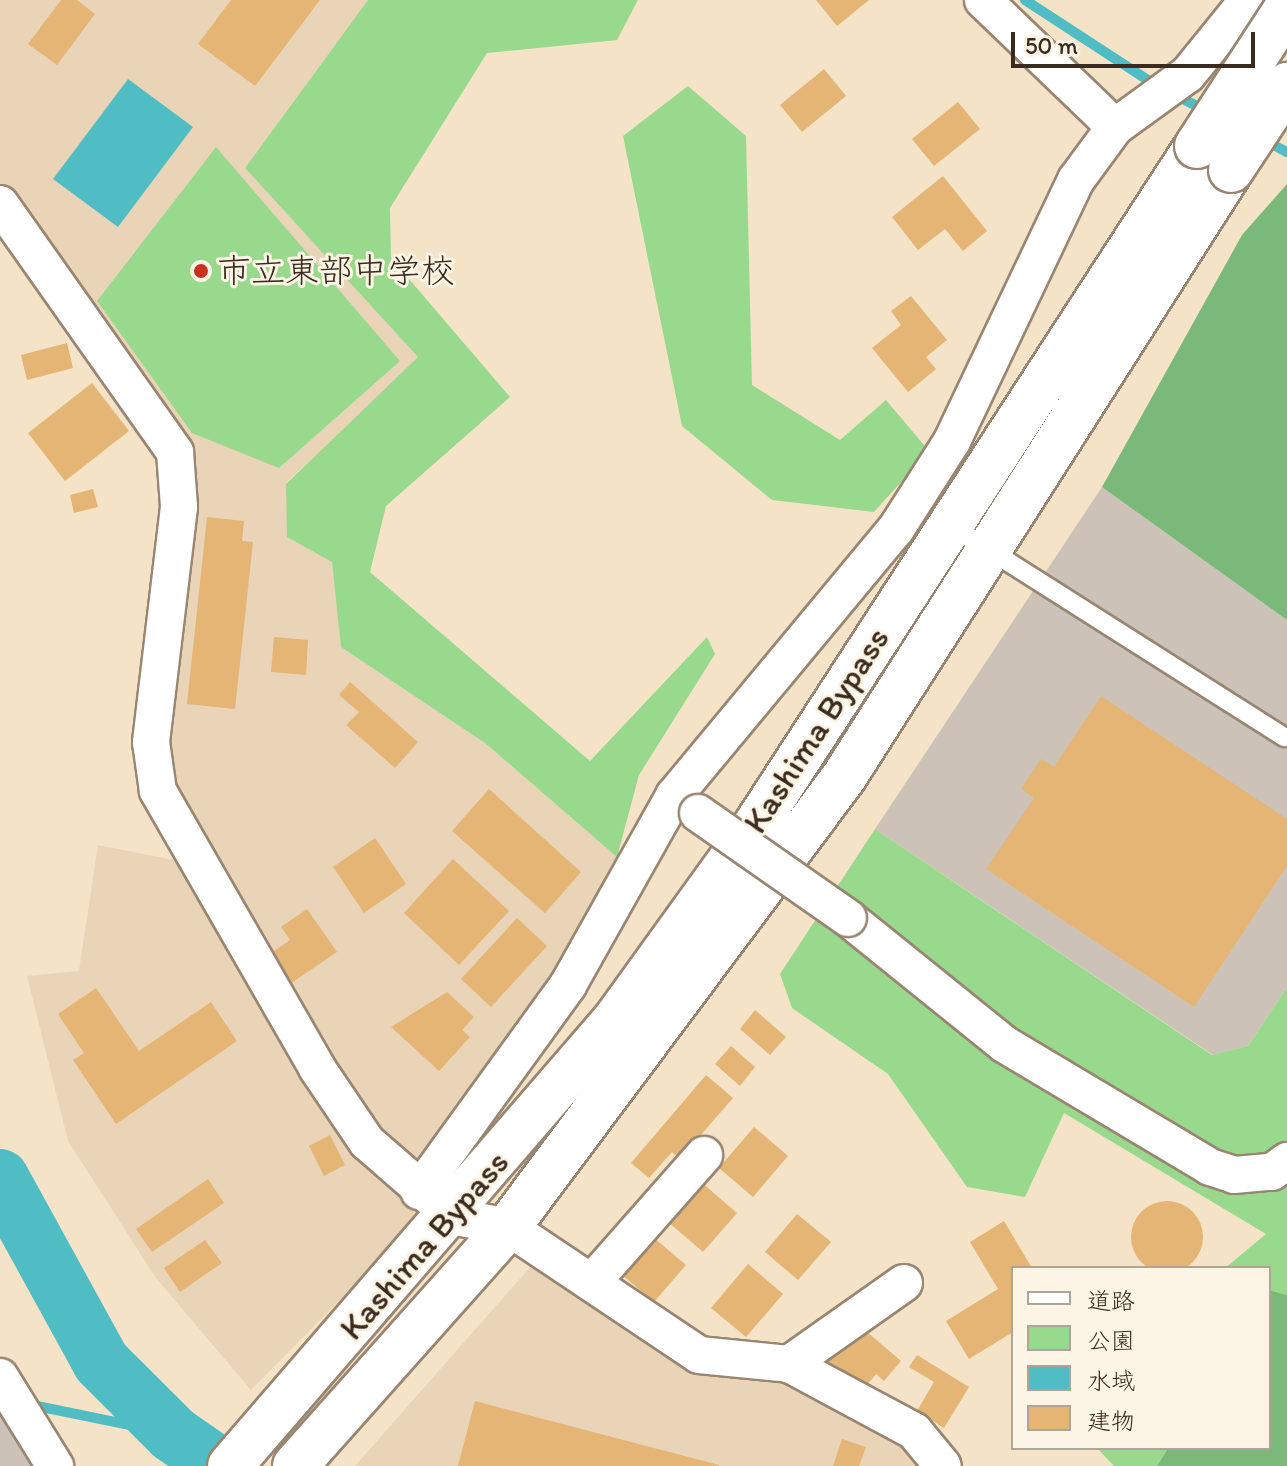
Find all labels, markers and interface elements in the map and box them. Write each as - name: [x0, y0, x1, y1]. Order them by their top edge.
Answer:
- scale bar: [1015, 16, 1259, 66]
- text: 50 m: [1025, 31, 1078, 60]
- place label: 市立東部中学校: [217, 251, 455, 291]
- marker: 市立東部中学校: [192, 262, 210, 280]
- street label: Kashima Bypass: [734, 619, 898, 841]
- street label: Kashima Bypass: [331, 1142, 517, 1348]
- legend: [1011, 1266, 1271, 1450]
- text: 道路: [1087, 1286, 1135, 1315]
- text: 公園: [1087, 1326, 1135, 1355]
- text: 水域: [1087, 1366, 1135, 1395]
- text: 建物: [1087, 1406, 1135, 1435]

